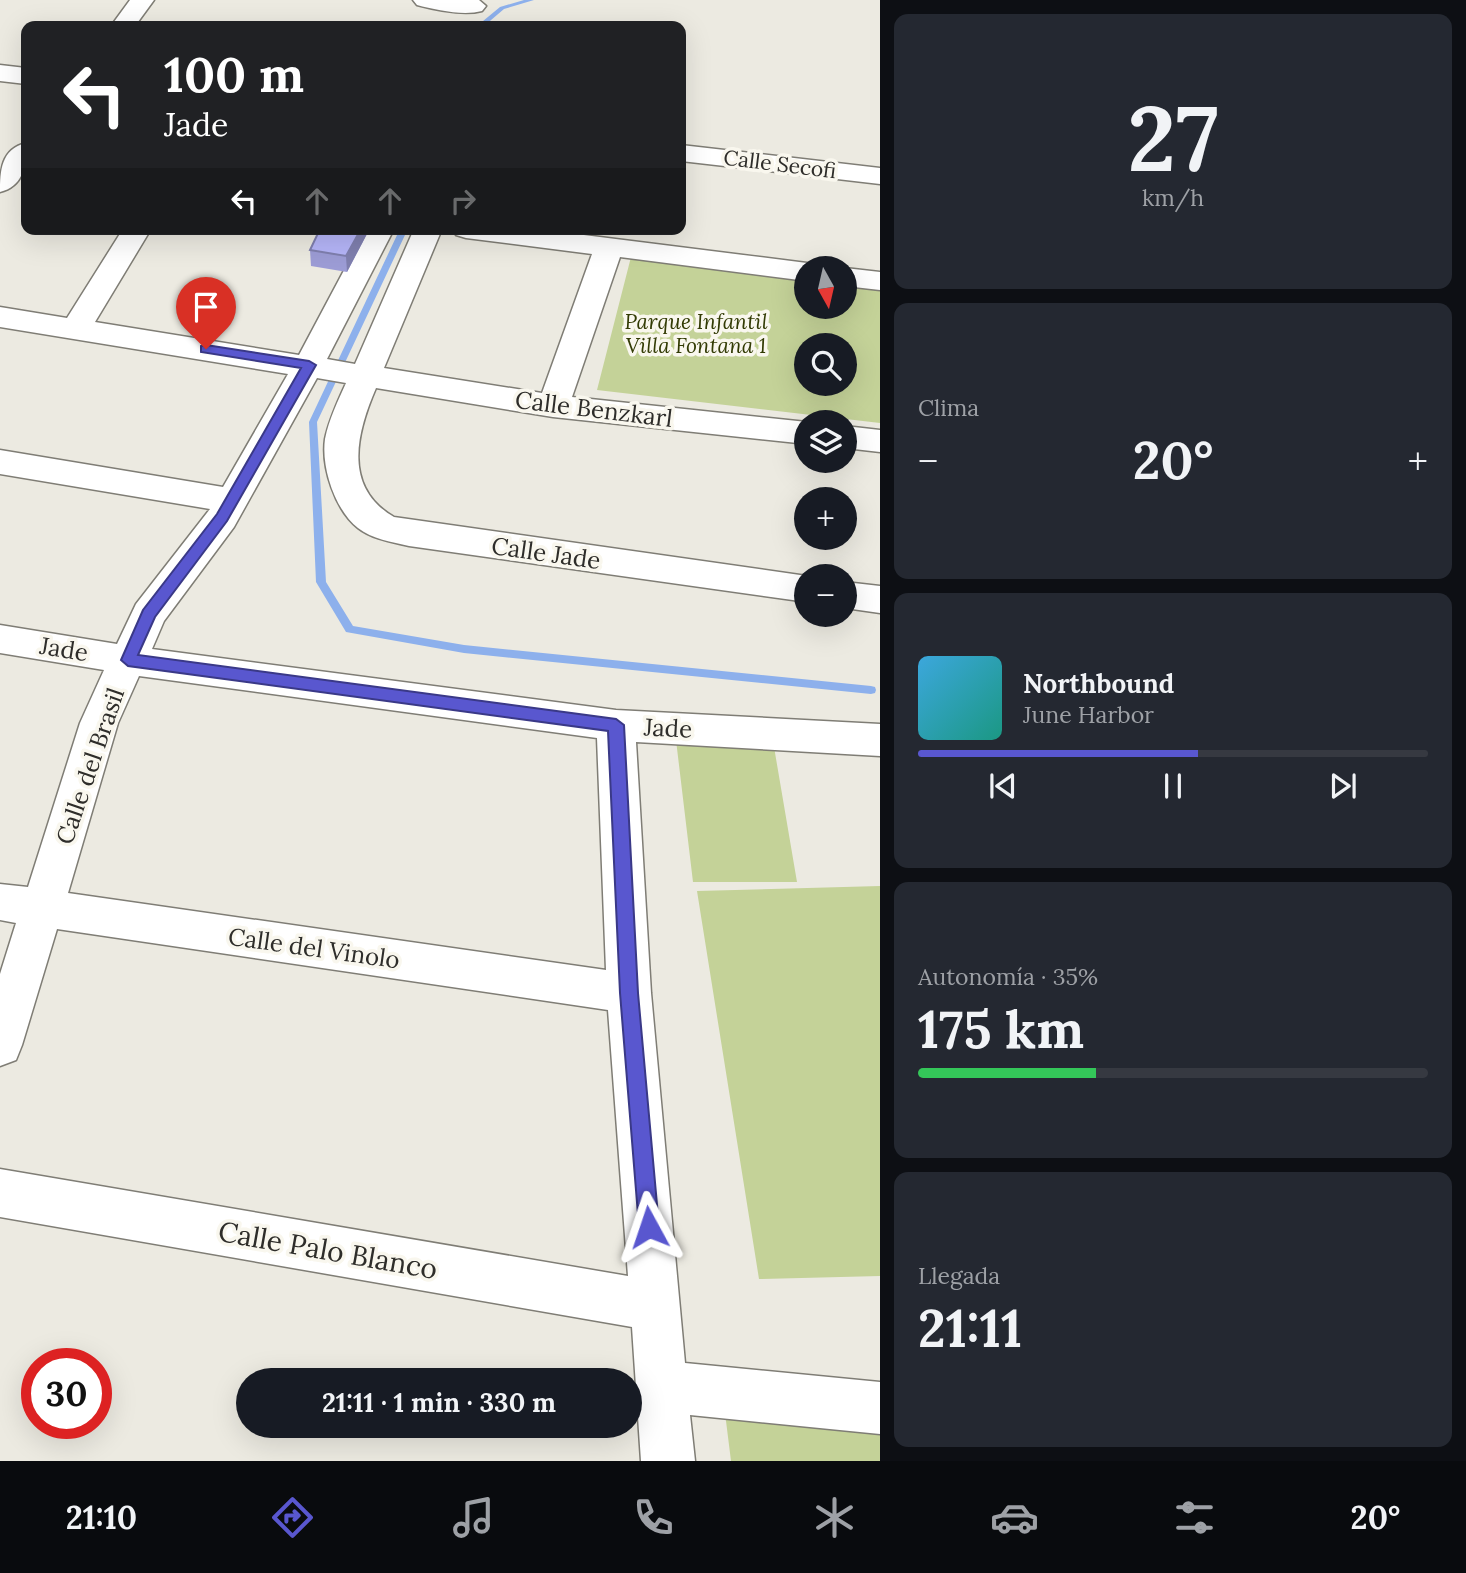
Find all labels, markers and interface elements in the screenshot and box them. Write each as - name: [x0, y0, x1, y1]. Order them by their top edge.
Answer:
- text: 100 m: [164, 43, 304, 105]
- icon: left: [49, 49, 140, 140]
- text: 27: [1127, 79, 1219, 196]
- text: Jade: [164, 104, 228, 145]
- street label: Calle Secofi: [722, 144, 838, 184]
- icon: left: [225, 182, 263, 220]
- icon: ahead: [298, 182, 336, 220]
- icon: ahead: [371, 182, 409, 220]
- icon: right: [444, 182, 482, 220]
- text: km/h: [1142, 183, 1204, 212]
- north arrow: [794, 256, 858, 318]
- map controls: [794, 256, 857, 627]
- pin: [176, 277, 236, 349]
- icon: arrive: [187, 288, 225, 326]
- park label: Parque Infantil Villa Fontana 1: [624, 308, 768, 359]
- button: search: [794, 333, 857, 396]
- street label: Calle Benzkarl: [513, 384, 675, 434]
- text: Clima: [918, 393, 979, 422]
- button: layers: [794, 410, 857, 473]
- text: 20°: [1133, 427, 1213, 493]
- text: −: [918, 437, 938, 485]
- text: +: [1408, 437, 1428, 485]
- button: +: [794, 487, 857, 550]
- street label: Calle Jade: [489, 530, 603, 576]
- button: −: [794, 564, 857, 627]
- street label: Jade: [37, 630, 90, 668]
- text: Northbound: [1023, 667, 1174, 700]
- street label: Calle del Brasil: [49, 684, 131, 848]
- text: June Harbor: [1023, 700, 1154, 729]
- street label: Jade: [642, 711, 693, 745]
- icon: previous: [984, 767, 1022, 805]
- icon: pause: [1154, 767, 1192, 805]
- icon: next: [1324, 767, 1362, 805]
- street label: Calle del Vinolo: [226, 921, 402, 975]
- text: Autonomía · 35%: [918, 962, 1098, 991]
- text: 175 km: [918, 996, 1084, 1062]
- position arrow: [612, 1190, 686, 1264]
- street label: Calle Palo Blanco: [216, 1213, 440, 1287]
- text: Llegada: [918, 1261, 1000, 1290]
- text: 21:11: [918, 1295, 1022, 1361]
- speed limit sign: 30: [21, 1348, 112, 1439]
- text: 21:11 · 1 min · 330 m: [322, 1386, 556, 1419]
- icon: directions: [268, 1493, 317, 1542]
- icon: music: [449, 1493, 498, 1542]
- icon: phone: [629, 1493, 678, 1542]
- icon: climate: [810, 1493, 859, 1542]
- icon: car: [990, 1493, 1039, 1542]
- icon: filters: [1170, 1493, 1219, 1542]
- text: 21:10: [66, 1497, 137, 1538]
- text: 20°: [1351, 1497, 1400, 1538]

